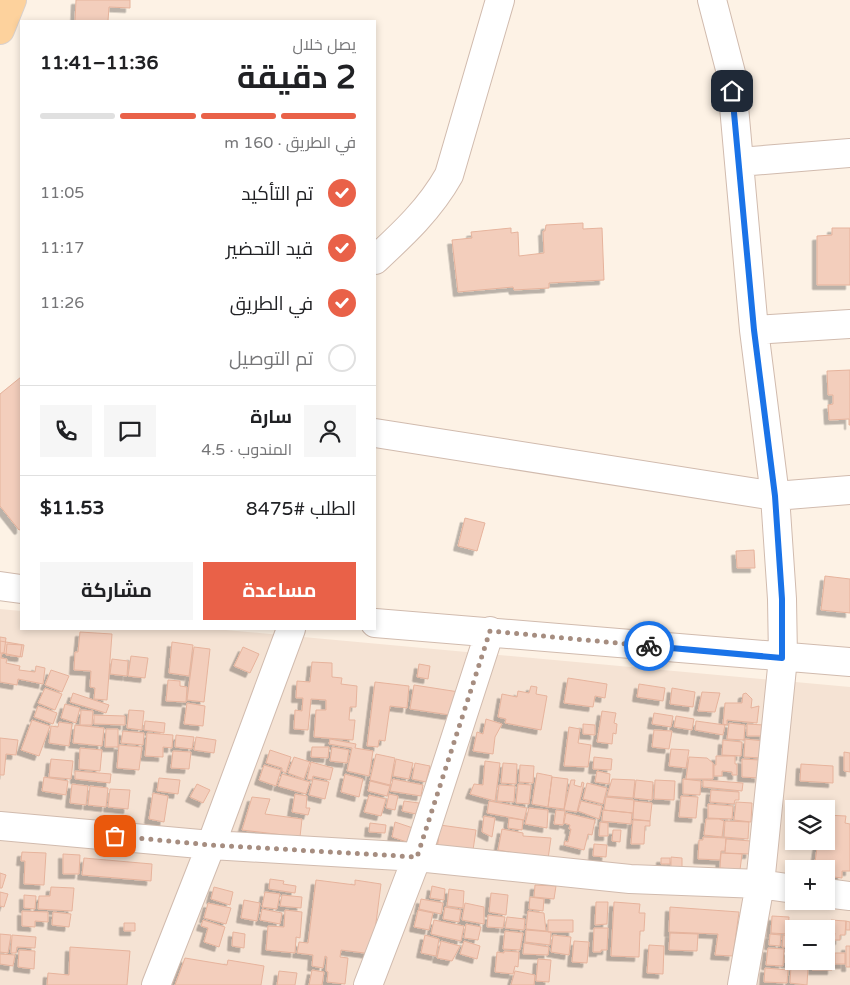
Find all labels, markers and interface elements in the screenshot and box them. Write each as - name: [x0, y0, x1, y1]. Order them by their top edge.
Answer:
- text: يصل خلال: [292, 35, 356, 55]
- text: 11:36–11:41: [40, 52, 158, 74]
- text: 2 دقيقة: [237, 59, 356, 97]
- pin: [711, 70, 753, 112]
- icon: home: [718, 77, 746, 105]
- text: في الطريق · 160 m: [224, 133, 356, 153]
- icon: check: [328, 179, 356, 207]
- text: 11:05: [40, 183, 84, 203]
- text: تم التأكيد: [241, 183, 313, 205]
- icon: check: [328, 234, 356, 262]
- text: 11:17: [40, 238, 84, 258]
- text: قيد التحضير: [226, 238, 313, 260]
- icon: check: [328, 289, 356, 317]
- text: 11:26: [40, 293, 84, 313]
- text: في الطريق: [230, 293, 313, 315]
- text: تم التوصيل: [229, 348, 313, 370]
- button: phone: [40, 405, 92, 457]
- button: chat: [104, 405, 156, 457]
- button: person: [304, 405, 356, 457]
- text: سارة: [250, 406, 292, 428]
- text: المندوب · 4.5: [201, 440, 292, 460]
- text: $11.53: [40, 497, 104, 519]
- text: الطلب #8475: [246, 498, 356, 520]
- button: مشاركة: [40, 562, 193, 620]
- button: مساعدة: [203, 562, 356, 620]
- courier: [624, 621, 674, 671]
- icon: bike: [635, 632, 663, 660]
- map controls: [785, 800, 835, 970]
- button: layers: [785, 800, 835, 850]
- pin: [94, 815, 136, 857]
- icon: bag: [101, 822, 129, 850]
- button: +: [785, 860, 835, 910]
- button: −: [785, 920, 835, 970]

